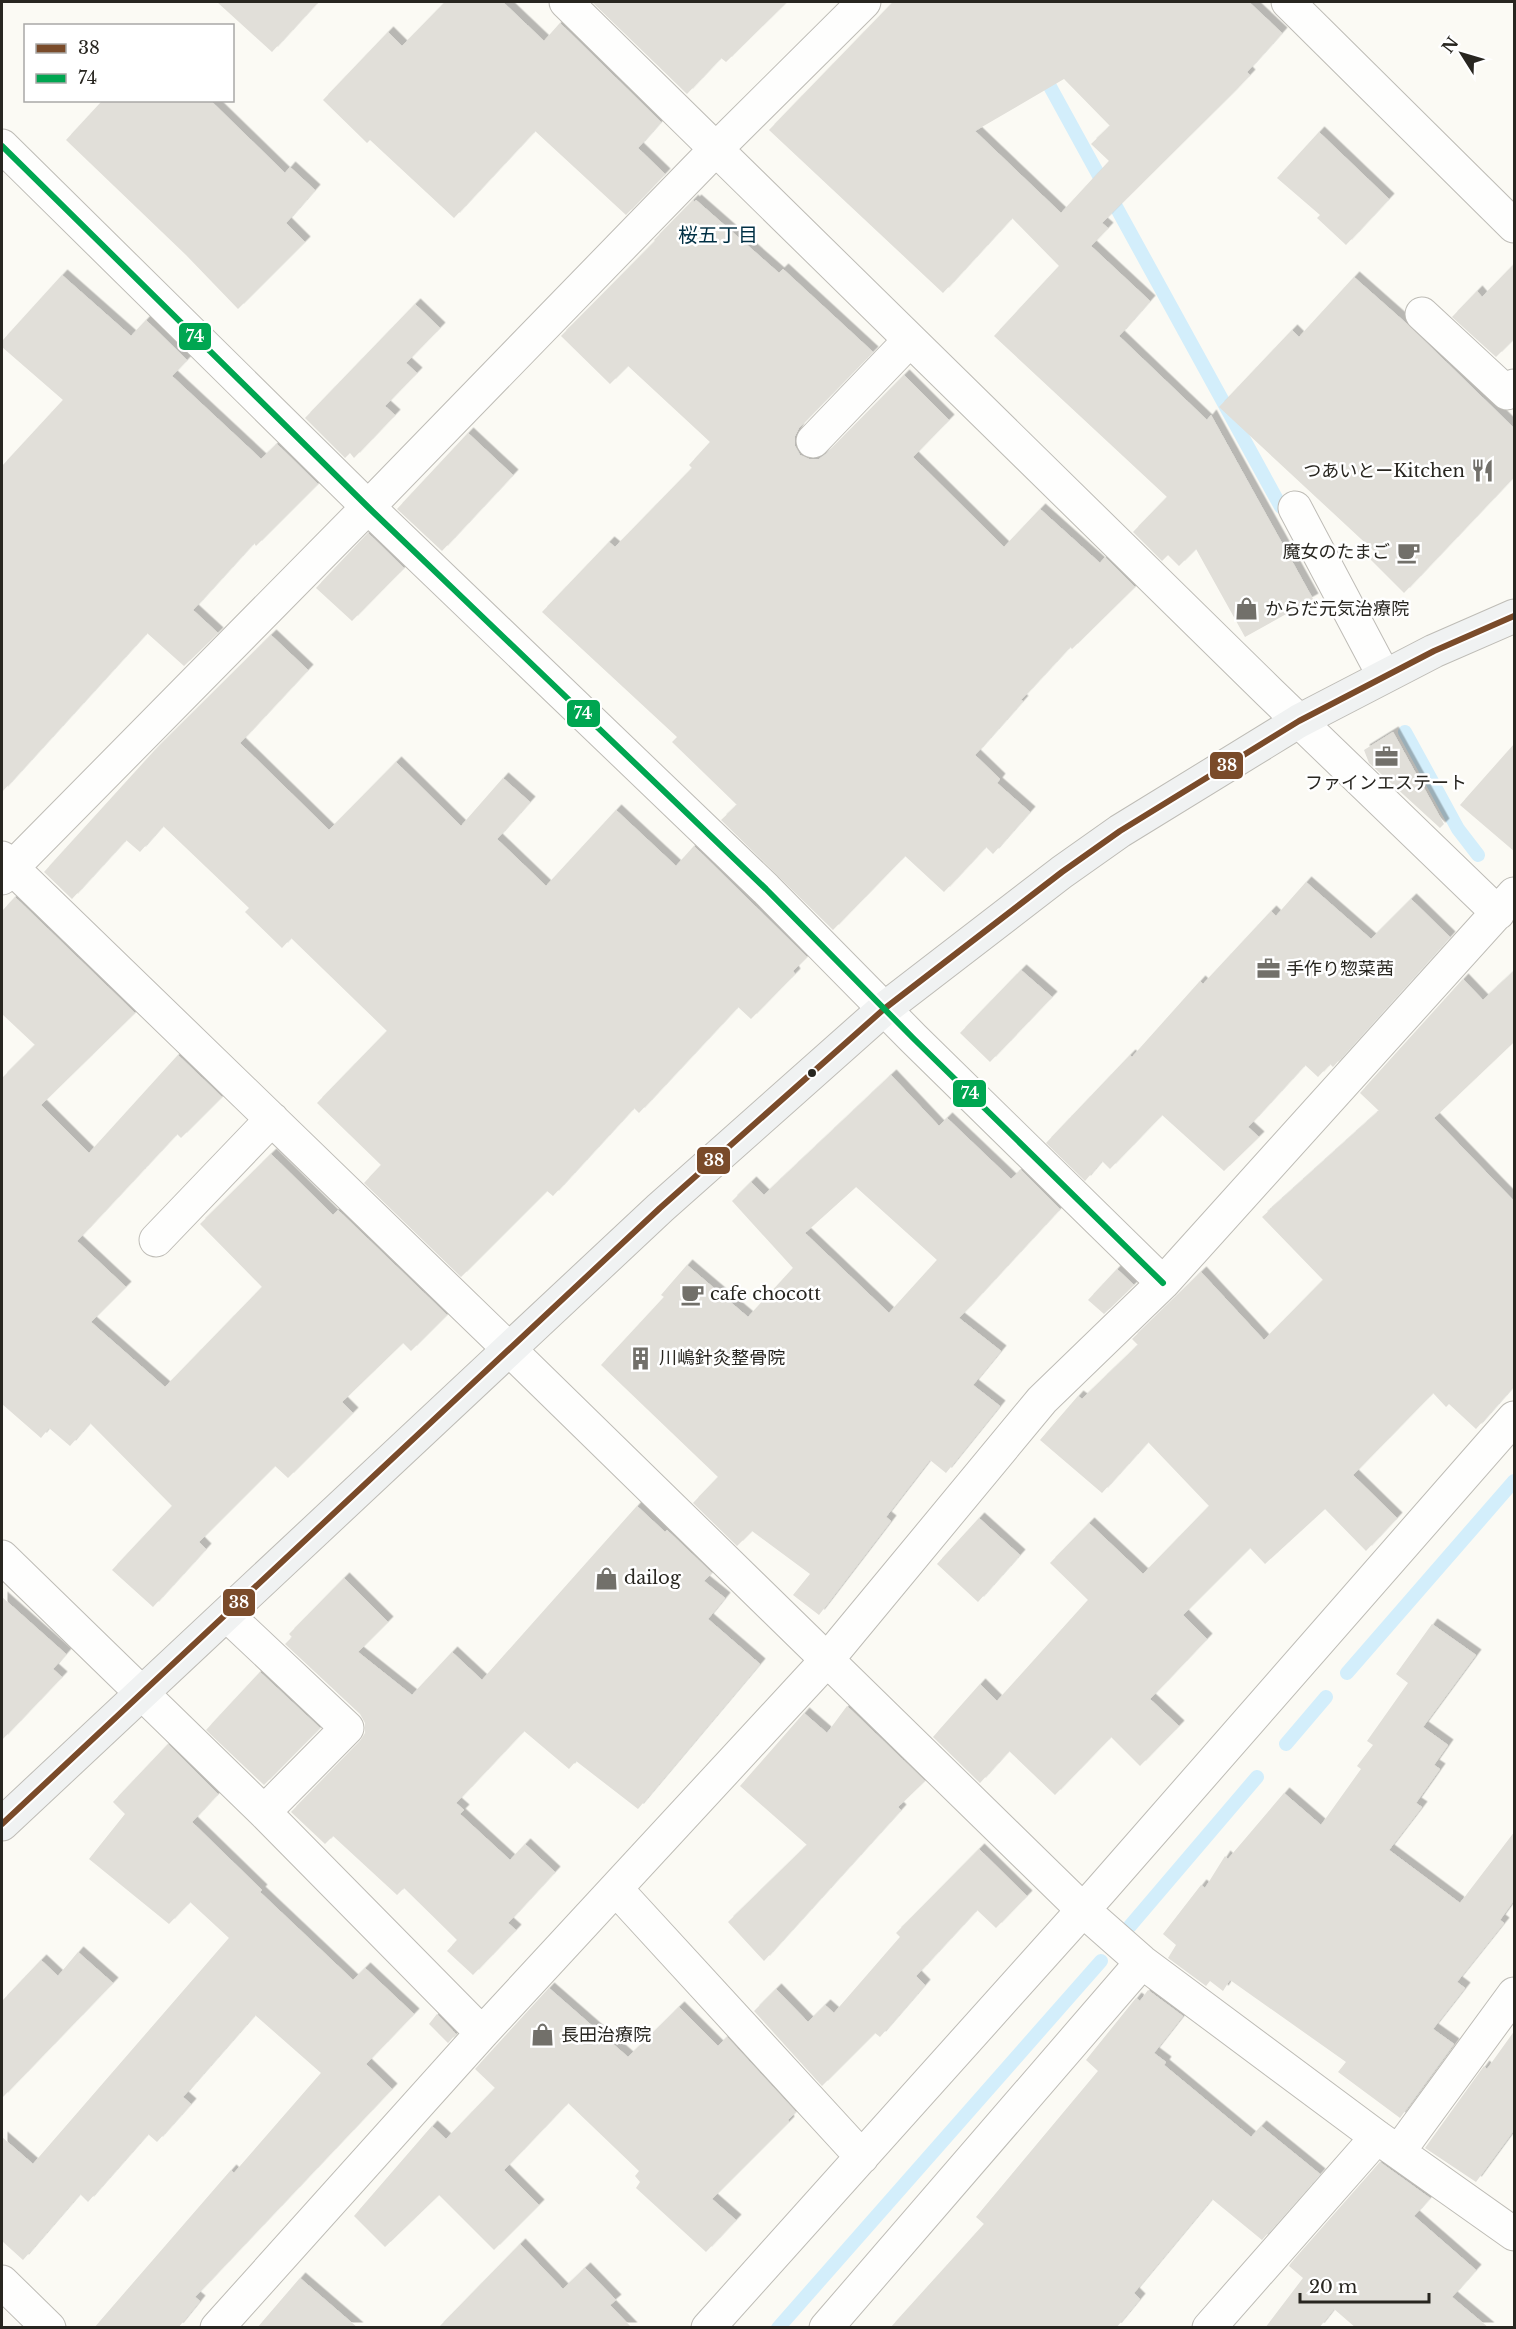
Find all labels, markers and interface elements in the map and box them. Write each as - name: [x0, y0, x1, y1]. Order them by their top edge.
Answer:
- legend: [24, 24, 234, 102]
- north arrow: [1432, 24, 1492, 84]
- text: N: [1438, 33, 1463, 57]
- text: 38: [78, 37, 100, 59]
- text: 74: [78, 67, 97, 89]
- district label: 桜五丁目: [678, 223, 758, 247]
- line badge: 74: [178, 322, 212, 351]
- text: 74: [186, 326, 204, 346]
- restaurant icon: つあいとーKitchen: [1470, 458, 1496, 484]
- place label: つあいとーKitchen: [1303, 460, 1465, 482]
- cafe icon: 魔女のたまご: [1395, 539, 1421, 565]
- place label: 魔女のたまご: [1283, 541, 1390, 563]
- shop icon: からだ元気治療院: [1234, 596, 1260, 622]
- place label: からだ元気治療院: [1265, 598, 1409, 620]
- line badge: 74: [566, 699, 601, 728]
- text: 74: [574, 703, 592, 723]
- office icon: ファインエステート: [1373, 744, 1399, 770]
- line badge: 38: [1209, 751, 1244, 780]
- text: 38: [1217, 755, 1237, 775]
- place label: ファインエステート: [1305, 772, 1467, 794]
- office icon: 手作り惣菜茜: [1255, 956, 1281, 982]
- place label: 手作り惣菜茜: [1286, 958, 1394, 980]
- unlabelled marker: [806, 1067, 818, 1079]
- line badge: 74: [952, 1079, 987, 1108]
- text: 74: [961, 1083, 979, 1103]
- line badge: 38: [696, 1146, 731, 1175]
- text: 38: [704, 1150, 724, 1170]
- cafe icon: cafe chocott: [679, 1281, 705, 1307]
- place label: cafe chocott: [710, 1283, 821, 1305]
- building icon: 川嶋針灸整骨院: [628, 1345, 654, 1371]
- place label: 川嶋針灸整骨院: [659, 1347, 785, 1369]
- shop icon: dailog: [593, 1565, 619, 1591]
- place label: dailog: [624, 1567, 681, 1589]
- line badge: 38: [222, 1588, 256, 1617]
- text: 38: [229, 1592, 249, 1612]
- shop icon: 長田治療院: [530, 2022, 556, 2048]
- place label: 長田治療院: [561, 2024, 651, 2046]
- scale bar: [1300, 2266, 1429, 2304]
- text: 20 m: [1309, 2276, 1357, 2298]

